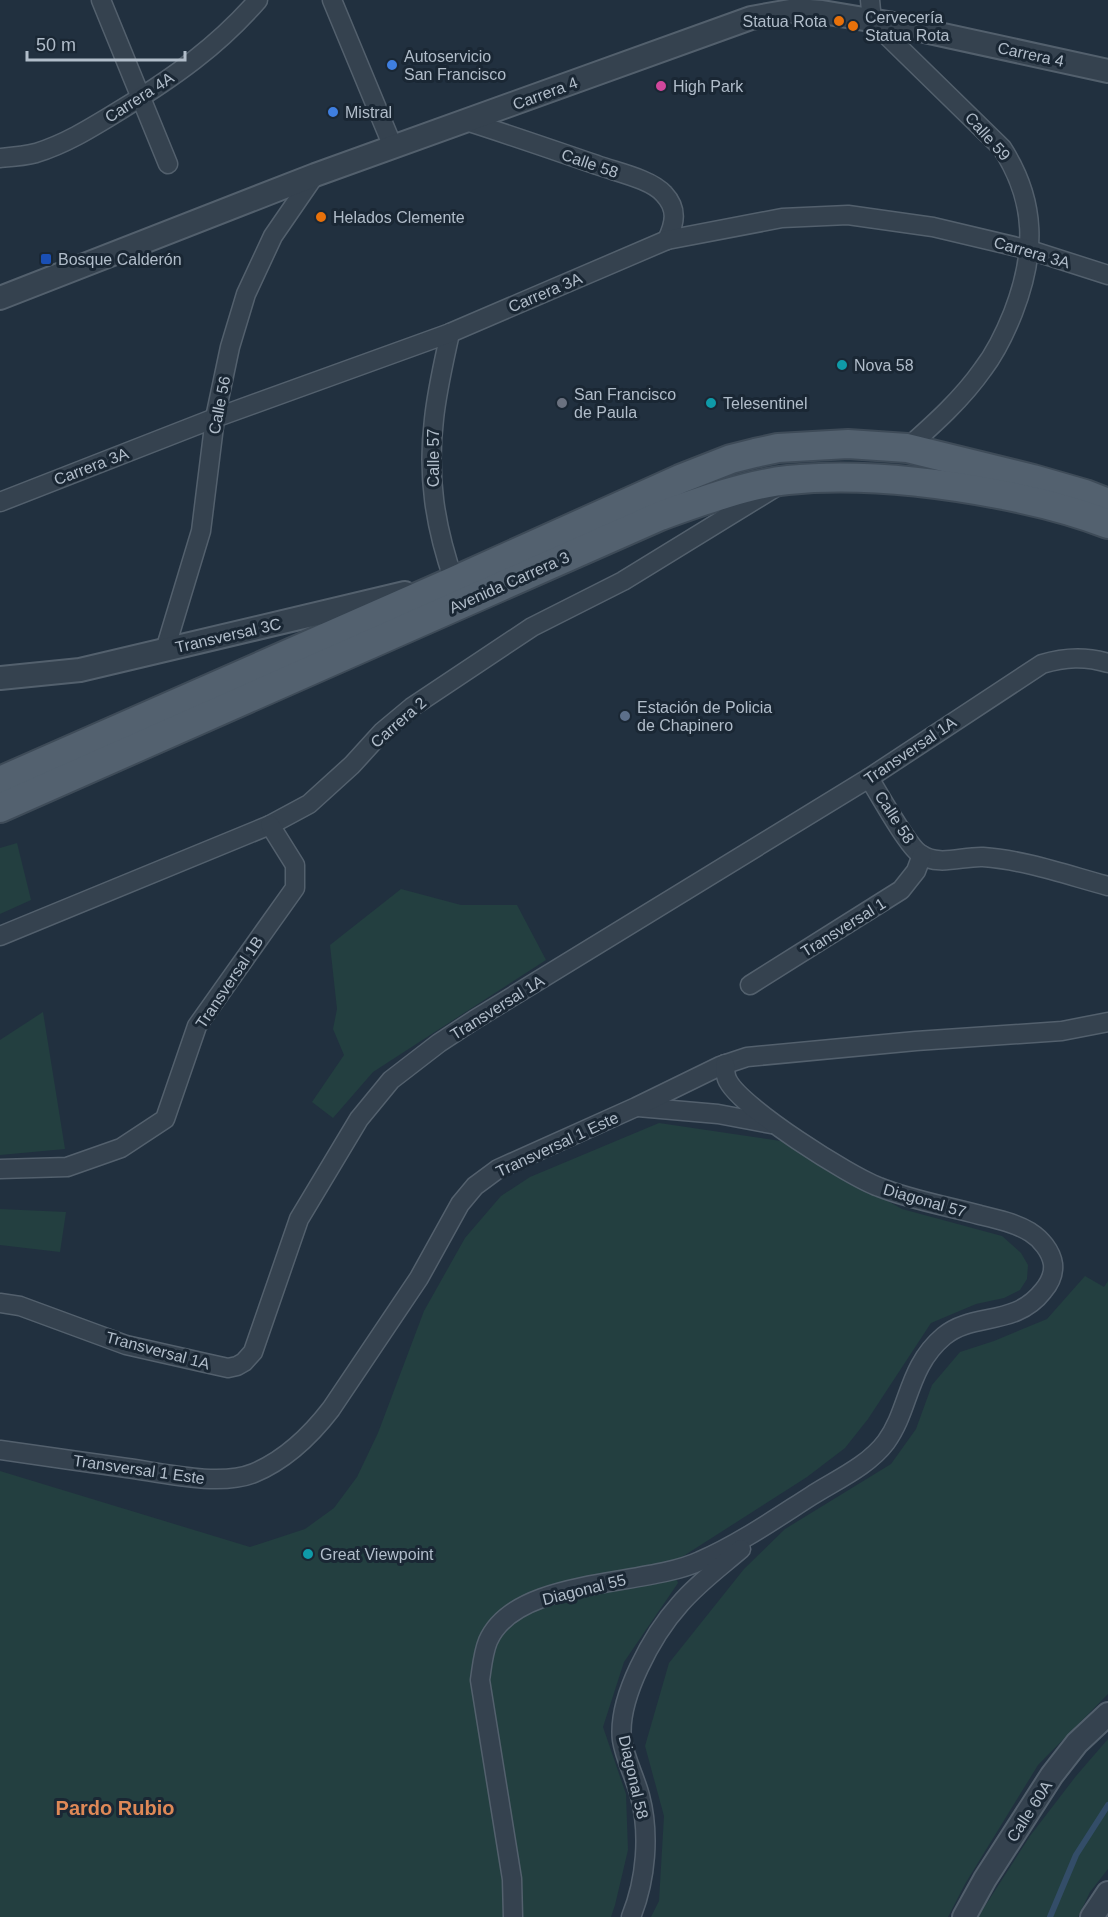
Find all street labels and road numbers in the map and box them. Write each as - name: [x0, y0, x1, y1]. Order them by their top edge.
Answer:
- street label: Carrera 4: [996, 39, 1066, 70]
- street label: Carrera 4A: [102, 69, 177, 126]
- street label: Carrera 4: [511, 74, 580, 113]
- street label: Calle 59: [962, 109, 1014, 164]
- street label: Calle 58: [559, 146, 620, 181]
- street label: Carrera 3A: [992, 234, 1072, 272]
- street label: Carrera 3A: [506, 269, 585, 316]
- street label: Calle 56: [206, 375, 233, 436]
- street label: Calle 57: [425, 429, 442, 487]
- street label: Carrera 3A: [52, 444, 131, 488]
- street label: Avenida Carrera 3: [447, 548, 572, 617]
- street label: Transversal 3C: [174, 615, 283, 656]
- street label: Carrera 2: [367, 694, 429, 751]
- street label: Transversal 1A: [861, 713, 960, 787]
- street label: Calle 58: [871, 788, 918, 847]
- street label: Transversal 1: [798, 895, 889, 960]
- street label: Transversal 1B: [192, 933, 266, 1031]
- street label: Transversal 1A: [447, 972, 547, 1043]
- street label: Transversal 1 Este: [493, 1109, 621, 1180]
- street label: Diagonal 57: [881, 1181, 968, 1220]
- street label: Transversal 1A: [104, 1328, 212, 1373]
- street label: Transversal 1 Este: [72, 1452, 206, 1487]
- street label: Diagonal 55: [541, 1571, 628, 1608]
- street label: Diagonal 58: [616, 1734, 651, 1821]
- street label: Calle 60A: [1003, 1777, 1056, 1845]

